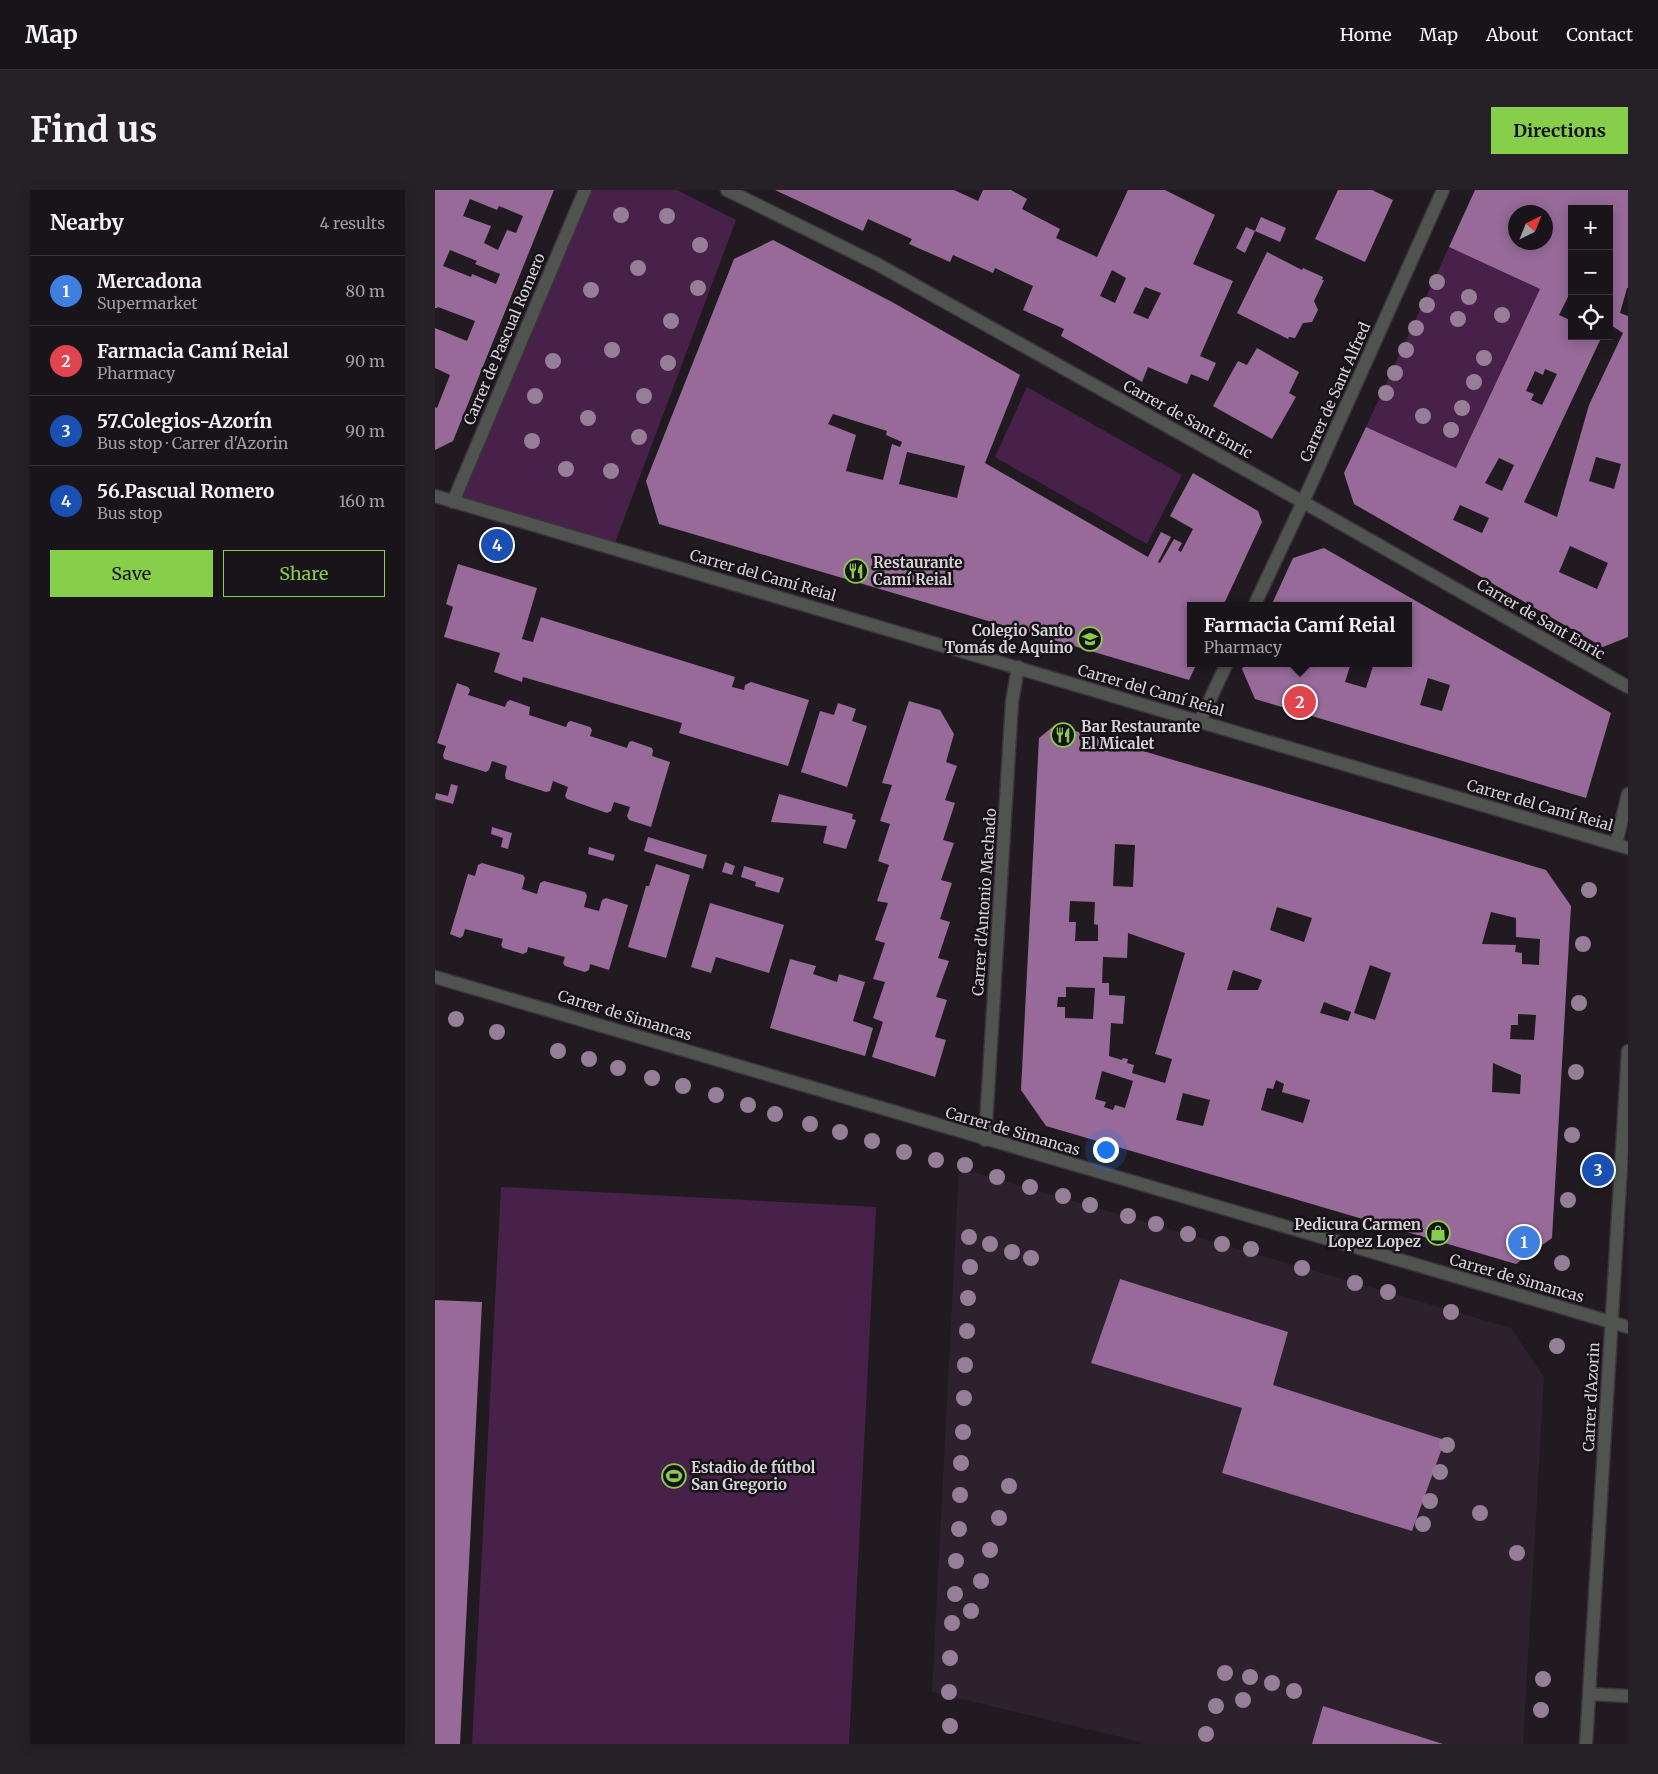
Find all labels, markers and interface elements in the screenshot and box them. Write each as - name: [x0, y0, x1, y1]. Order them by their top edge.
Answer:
- text: Map: [25, 19, 78, 50]
- text: Home: [1340, 23, 1392, 46]
- text: Map: [1420, 23, 1458, 46]
- text: About: [1486, 23, 1538, 46]
- text: Contact: [1566, 23, 1633, 46]
- button: Directions: [1491, 107, 1628, 154]
- text: Find us: [30, 108, 157, 152]
- north arrow: [1508, 205, 1553, 250]
- map controls: [1568, 205, 1613, 340]
- button: +: [1568, 205, 1613, 250]
- text: Nearby: [50, 209, 124, 236]
- text: 4 results: [319, 213, 385, 233]
- street label: Carrer de Pascual Romero: [459, 250, 549, 428]
- button: −: [1568, 250, 1613, 295]
- text: Mercadona: [97, 269, 202, 293]
- text: 1: [62, 281, 70, 301]
- text: 80 m: [346, 281, 385, 301]
- text: Supermarket: [97, 293, 198, 313]
- button: locate: [1568, 295, 1613, 340]
- street label: Carrer de Sant Alfred: [1296, 319, 1374, 465]
- text: Farmacia Camí Reial: [97, 339, 289, 363]
- text: 2: [61, 351, 71, 371]
- text: 90 m: [345, 351, 385, 371]
- text: Pharmacy: [97, 363, 175, 383]
- street label: Carrer de Sant Enric: [1120, 376, 1256, 463]
- text: 57.Colegios-Azorín: [97, 409, 272, 433]
- text: 3: [61, 421, 71, 441]
- text: 90 m: [345, 421, 385, 441]
- text: Bus stop · Carrer d'Azorin: [97, 433, 288, 453]
- text: 56.Pascual Romero: [97, 479, 274, 503]
- text: 4: [61, 491, 71, 511]
- text: 160 m: [339, 491, 385, 511]
- text: Bus stop: [97, 503, 162, 523]
- pin: 4: [481, 526, 513, 564]
- street label: Carrer del Camí Reial: [688, 545, 839, 605]
- button: Save: [50, 550, 213, 597]
- button: Share: [223, 550, 385, 597]
- place label: Restaurante Camí Reial: [873, 553, 962, 589]
- restaurant icon: Restaurante Camí Reial: [843, 558, 869, 584]
- street label: Carrer de Sant Enric: [1474, 575, 1609, 664]
- popup: [1187, 602, 1412, 667]
- text: Farmacia Camí Reial: [1204, 613, 1395, 637]
- place label: Colegio Santo Tomás de Aquino: [945, 621, 1073, 657]
- school or university icon: Colegio Santo Tomás de Aquino: [1077, 626, 1103, 652]
- text: Pharmacy: [1204, 637, 1282, 657]
- street label: Carrer del Camí Reial: [1076, 660, 1227, 720]
- pin: 2: [1284, 683, 1316, 721]
- place label: Bar Restaurante El Micalet: [1081, 717, 1200, 753]
- restaurant icon: Bar Restaurante El Micalet: [1050, 722, 1076, 748]
- street label: Carrer del Camí Reial: [1465, 775, 1616, 835]
- street label: Carrer d'Antonio Machado: [968, 807, 1000, 997]
- street label: Carrer de Simancas: [556, 986, 694, 1044]
- street label: Carrer de Simancas: [943, 1103, 1083, 1159]
- your location: [1093, 1137, 1119, 1163]
- pin: 3: [1582, 1151, 1614, 1189]
- place label: Pedicura Carmen Lopez Lopez: [1294, 1215, 1421, 1251]
- shop icon: Pedicura Carmen Lopez Lopez: [1425, 1220, 1451, 1246]
- pin: 1: [1508, 1223, 1540, 1261]
- street label: Carrer de Simancas: [1447, 1250, 1587, 1306]
- street label: Carrer d'Azorin: [1579, 1342, 1603, 1452]
- place label: Estadio de fútbol San Gregorio: [691, 1458, 816, 1494]
- sports icon: Estadio de fútbol San Gregorio: [661, 1463, 687, 1489]

